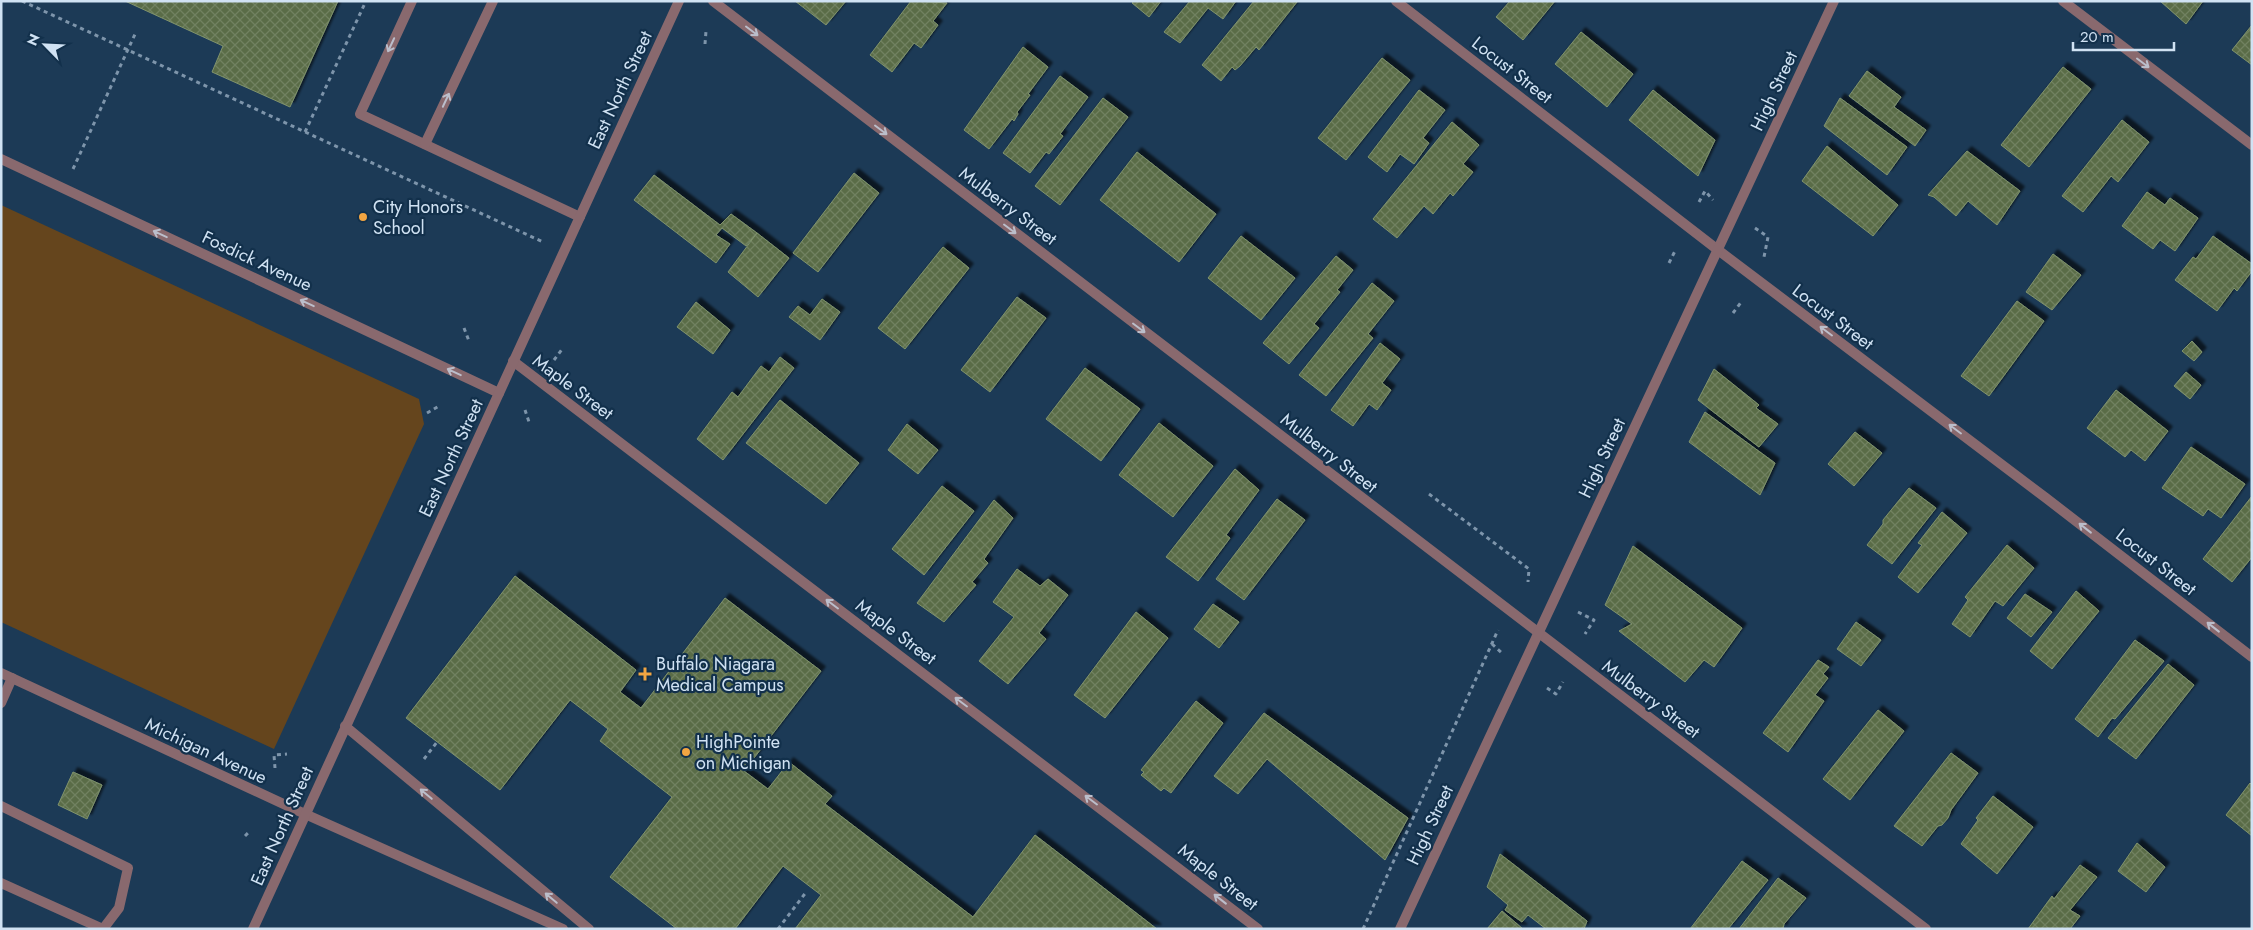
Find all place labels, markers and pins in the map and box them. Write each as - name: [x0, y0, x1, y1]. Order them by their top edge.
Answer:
- place label: City Honors School: [373, 194, 463, 241]
- marker: City Honors School: [357, 211, 369, 223]
- place label: Buffalo Niagara Medical Campus: [656, 651, 784, 698]
- marker: Buffalo Niagara Medical Campus: [638, 667, 652, 681]
- place label: HighPointe on Michigan: [696, 729, 791, 776]
- marker: HighPointe on Michigan: [680, 746, 692, 758]

